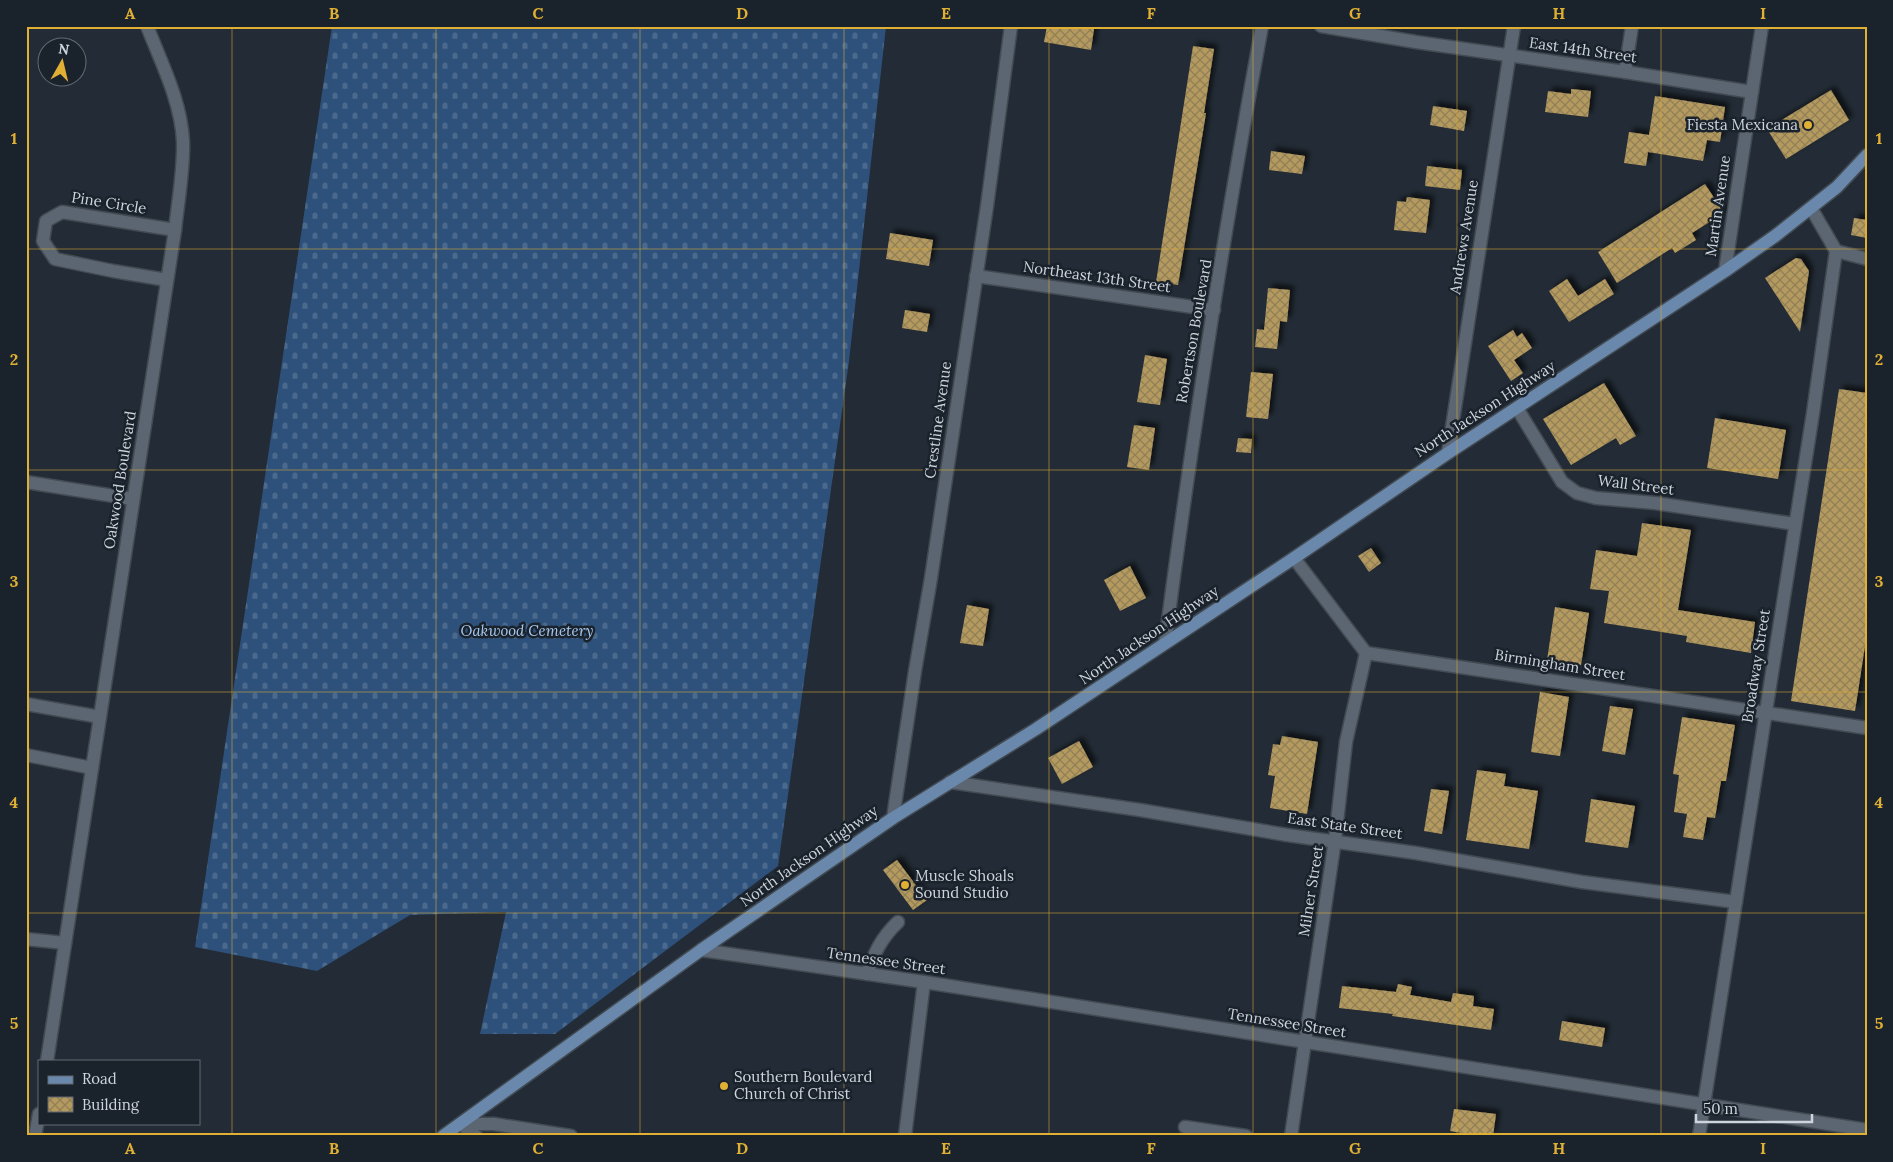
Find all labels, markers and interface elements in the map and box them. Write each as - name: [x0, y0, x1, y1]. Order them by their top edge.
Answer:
- text: A: [125, 3, 136, 23]
- text: B: [329, 3, 340, 23]
- text: C: [532, 3, 544, 23]
- text: D: [736, 3, 748, 23]
- text: E: [941, 3, 951, 23]
- text: F: [1146, 3, 1156, 23]
- text: G: [1349, 3, 1361, 23]
- text: H: [1553, 3, 1566, 23]
- text: I: [1760, 3, 1766, 23]
- street label: East 14th Street: [1528, 33, 1638, 66]
- north arrow: [38, 38, 88, 88]
- text: N: [57, 39, 71, 59]
- place label: Fiesta Mexicana: [1687, 115, 1798, 134]
- marker: Fiesta Mexicana: [1802, 119, 1814, 131]
- text: 1: [11, 128, 17, 148]
- text: 1: [1876, 128, 1882, 148]
- street label: Martin Avenue: [1701, 154, 1734, 258]
- street label: Andrews Avenue: [1445, 178, 1482, 297]
- street label: Pine Circle: [70, 187, 148, 218]
- street label: Northeast 13th Street: [1022, 257, 1172, 296]
- street label: Robertson Boulevard: [1171, 257, 1216, 404]
- text: 2: [10, 349, 18, 369]
- text: 2: [1875, 349, 1883, 369]
- street label: North Jackson Highway: [1411, 356, 1559, 461]
- street label: Crestline Avenue: [920, 360, 955, 480]
- street label: Oakwood Boulevard: [99, 409, 140, 550]
- street label: Wall Street: [1597, 470, 1675, 499]
- text: 3: [10, 571, 19, 591]
- text: 3: [1875, 571, 1884, 591]
- street label: North Jackson Highway: [1075, 581, 1222, 688]
- street label: Broadway Street: [1737, 608, 1774, 724]
- park label: Oakwood Cemetery: [461, 621, 593, 640]
- street label: Birmingham Street: [1493, 645, 1627, 684]
- text: 4: [10, 792, 19, 812]
- text: 4: [1875, 792, 1884, 812]
- street label: North Jackson Highway: [736, 801, 881, 910]
- street label: East State Street: [1286, 808, 1404, 843]
- street label: Milner Street: [1294, 844, 1327, 938]
- place label: Muscle Shoals Sound Studio: [915, 866, 1014, 902]
- marker: Muscle Shoals Sound Studio: [899, 879, 911, 891]
- street label: Tennessee Street: [825, 943, 947, 978]
- street label: Tennessee Street: [1226, 1004, 1348, 1041]
- text: 5: [10, 1013, 19, 1033]
- text: 5: [1875, 1013, 1884, 1033]
- legend: [38, 1060, 200, 1124]
- place label: Southern Boulevard Church of Christ: [734, 1067, 872, 1103]
- text: Road: [82, 1069, 117, 1088]
- marker: Southern Boulevard Church of Christ: [718, 1080, 730, 1092]
- scale bar: [1696, 1092, 1812, 1124]
- text: Building: [82, 1095, 140, 1114]
- text: 50 m: [1703, 1099, 1738, 1118]
- text: A: [125, 1138, 136, 1158]
- text: B: [329, 1138, 340, 1158]
- text: C: [532, 1138, 544, 1158]
- text: D: [736, 1138, 748, 1158]
- text: E: [941, 1138, 951, 1158]
- text: F: [1146, 1138, 1156, 1158]
- text: G: [1349, 1138, 1361, 1158]
- text: H: [1553, 1138, 1566, 1158]
- text: I: [1760, 1138, 1766, 1158]

